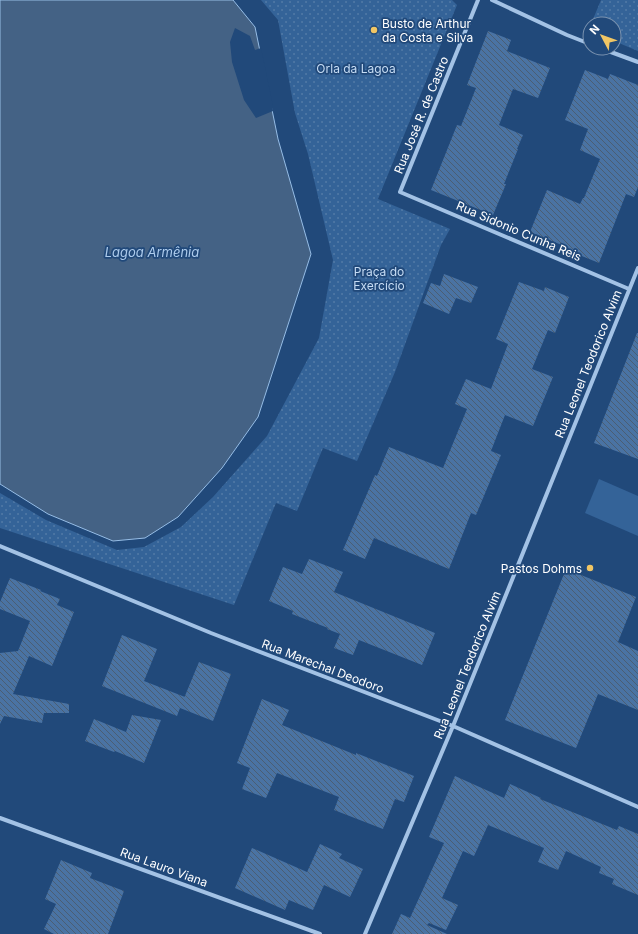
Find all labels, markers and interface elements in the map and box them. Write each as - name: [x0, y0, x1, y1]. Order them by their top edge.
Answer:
- place label: Busto de Arthur da Costa e Silva: [382, 16, 473, 45]
- north arrow: [582, 16, 622, 56]
- text: N: [586, 22, 602, 37]
- marker: Busto de Arthur da Costa e Silva: [369, 25, 379, 35]
- street label: Rua José R. de Castro: [391, 54, 451, 176]
- park label: Orla da Lagoa: [316, 61, 396, 76]
- street label: Rua Sidonio Cunha Reis: [454, 198, 584, 264]
- water label: Lagoa Armênia: [105, 244, 199, 260]
- park label: Praça do Exercício: [353, 264, 405, 293]
- street label: Rua Leonel Teodorico Alvim: [551, 288, 625, 440]
- place label: Pastos Dohms: [501, 561, 582, 576]
- marker: Pastos Dohms: [585, 563, 595, 573]
- street label: Rua Leonel Teodorico Alvim: [430, 589, 504, 741]
- street label: Rua Marechal Deodoro: [260, 636, 386, 696]
- street label: Rua Lauro Viana: [118, 844, 210, 890]

